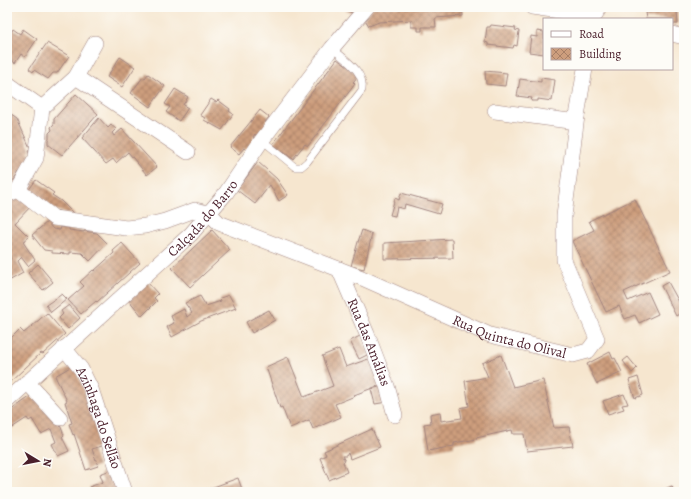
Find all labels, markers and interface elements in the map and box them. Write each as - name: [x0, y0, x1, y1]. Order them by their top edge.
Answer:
- legend: [543, 18, 673, 70]
- text: Road: [579, 26, 605, 42]
- text: Building: [579, 46, 621, 62]
- street label: Calçada do Barro: [163, 176, 242, 261]
- street label: Rua das Amálias: [343, 295, 395, 389]
- street label: Rua Quinta do Olival: [449, 311, 569, 363]
- street label: Azinhaga do Sellão: [71, 362, 126, 471]
- north arrow: [18, 441, 58, 481]
- text: N: [39, 457, 55, 468]

